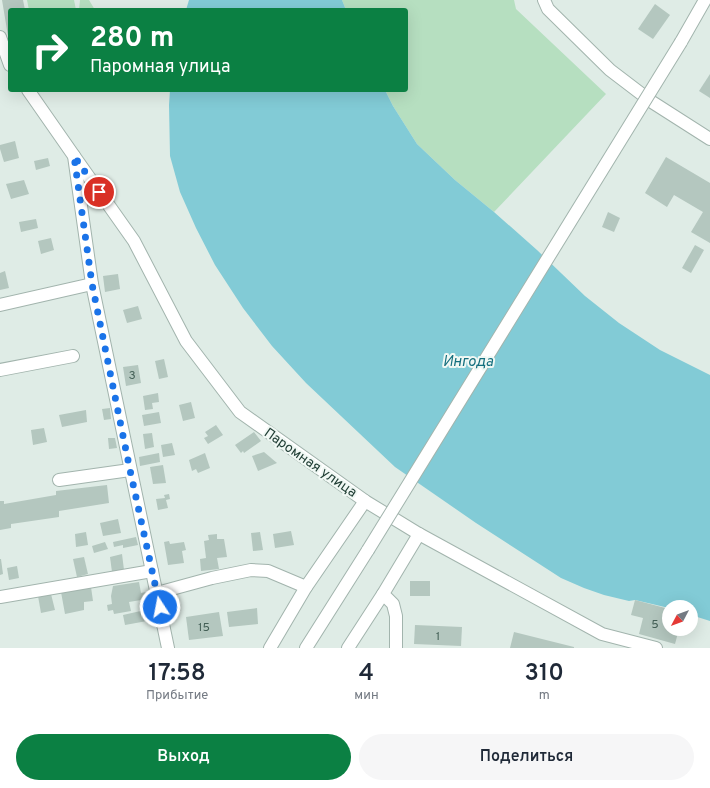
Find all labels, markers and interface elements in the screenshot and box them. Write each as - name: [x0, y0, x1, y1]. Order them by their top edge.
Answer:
- text: 280 m: [90, 21, 174, 57]
- icon: right: [24, 24, 76, 76]
- text: Паромная улица: [90, 56, 231, 79]
- pin: [82, 175, 116, 209]
- icon: arrive: [88, 181, 110, 203]
- water label: Ингода: [443, 353, 494, 372]
- house number: 3: [128, 368, 136, 384]
- street label: Паромная улица: [260, 425, 360, 502]
- position arrow: [139, 586, 181, 628]
- north arrow: [662, 600, 698, 636]
- map controls: [662, 600, 698, 636]
- house number: 5: [651, 617, 659, 633]
- house number: 15: [198, 620, 210, 636]
- house number: 1: [436, 629, 440, 645]
- text: 17:58: [149, 659, 206, 689]
- text: 4: [359, 659, 374, 689]
- text: 310: [525, 659, 564, 689]
- text: Прибытие: [146, 688, 208, 704]
- text: мин: [354, 688, 379, 704]
- text: m: [539, 688, 550, 704]
- button: Выход: [16, 734, 351, 780]
- button: Поделиться: [359, 734, 694, 780]

